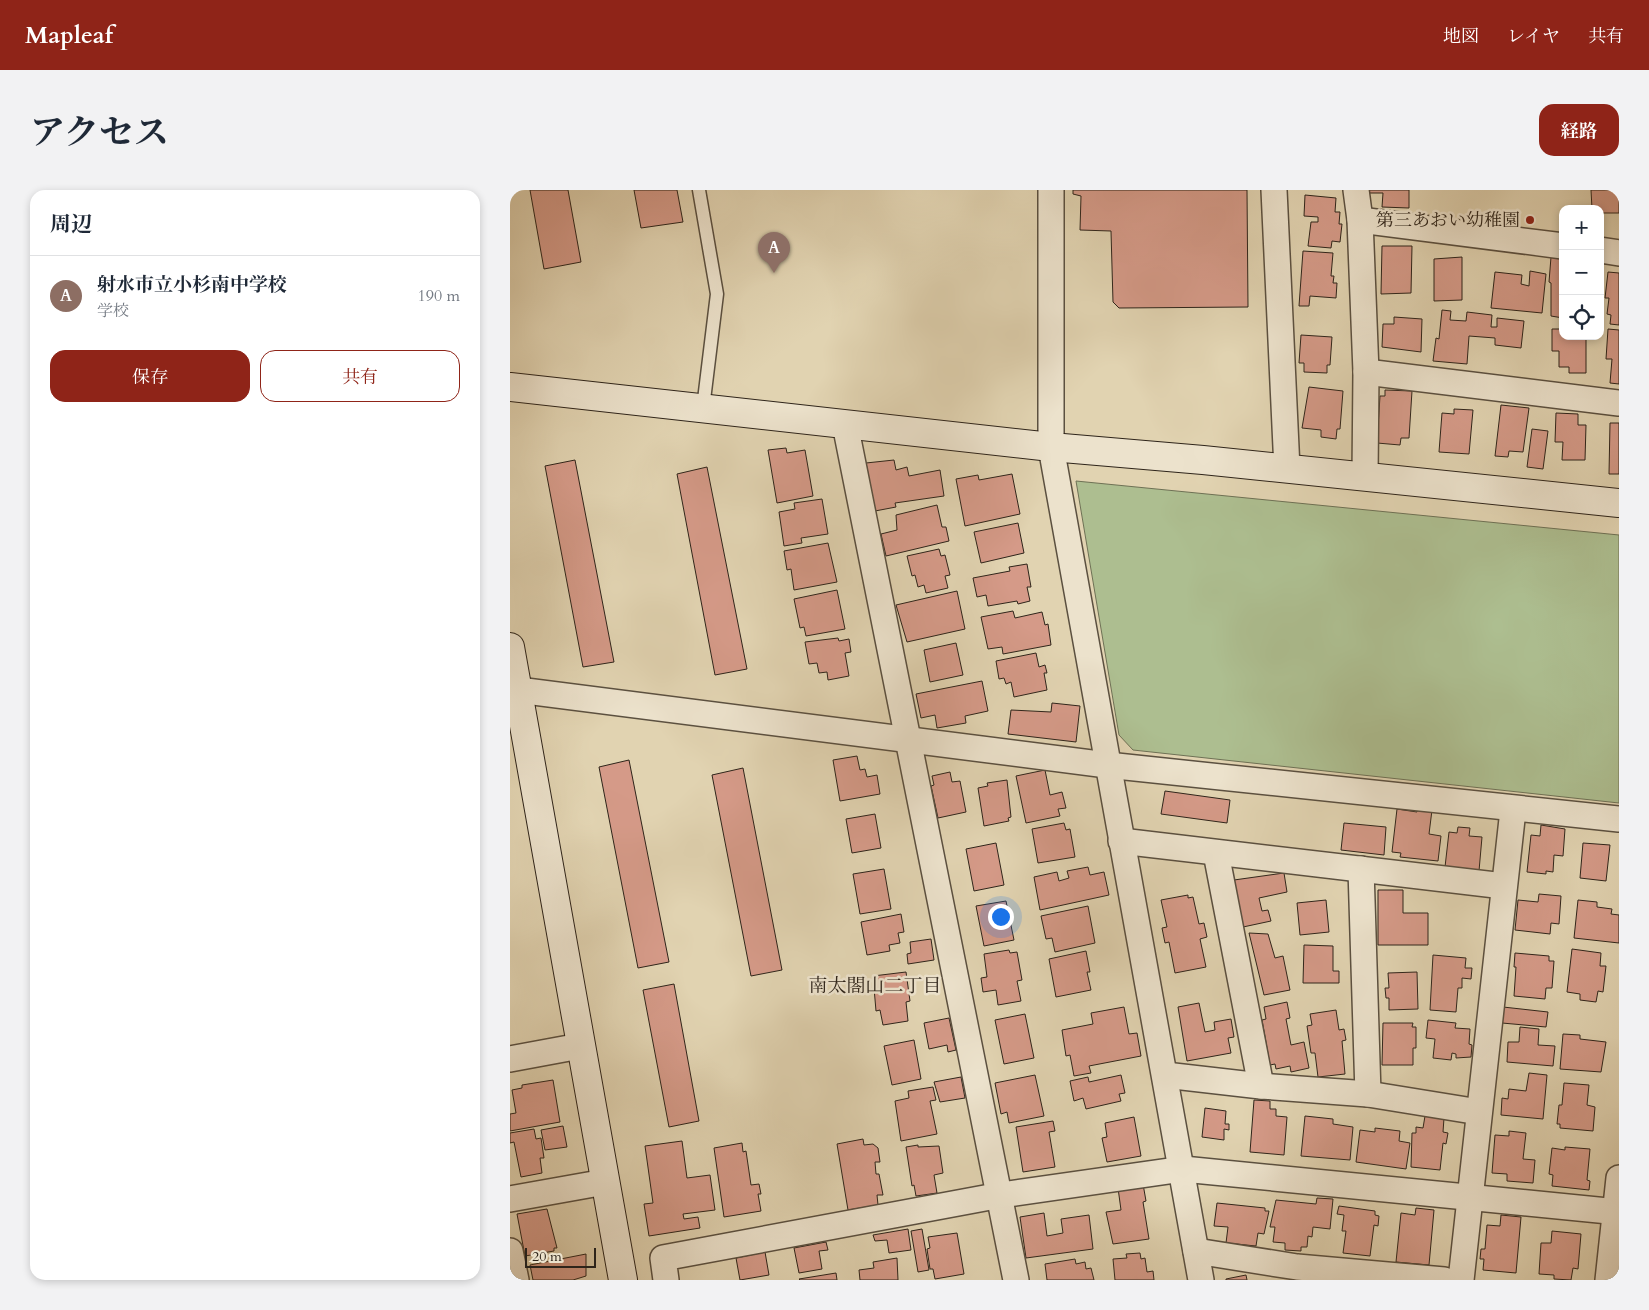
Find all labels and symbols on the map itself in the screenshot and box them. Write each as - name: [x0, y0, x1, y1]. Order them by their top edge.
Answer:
- place label: 第三あおい幼稚園: [1376, 208, 1520, 233]
- marker: 第三あおい幼稚園: [1524, 214, 1536, 226]
- pin: A: [758, 232, 790, 273]
- your location: [988, 904, 1014, 930]
- district label: 南太閤山二丁目: [808, 973, 942, 999]
- scale bar: [525, 1245, 596, 1268]

